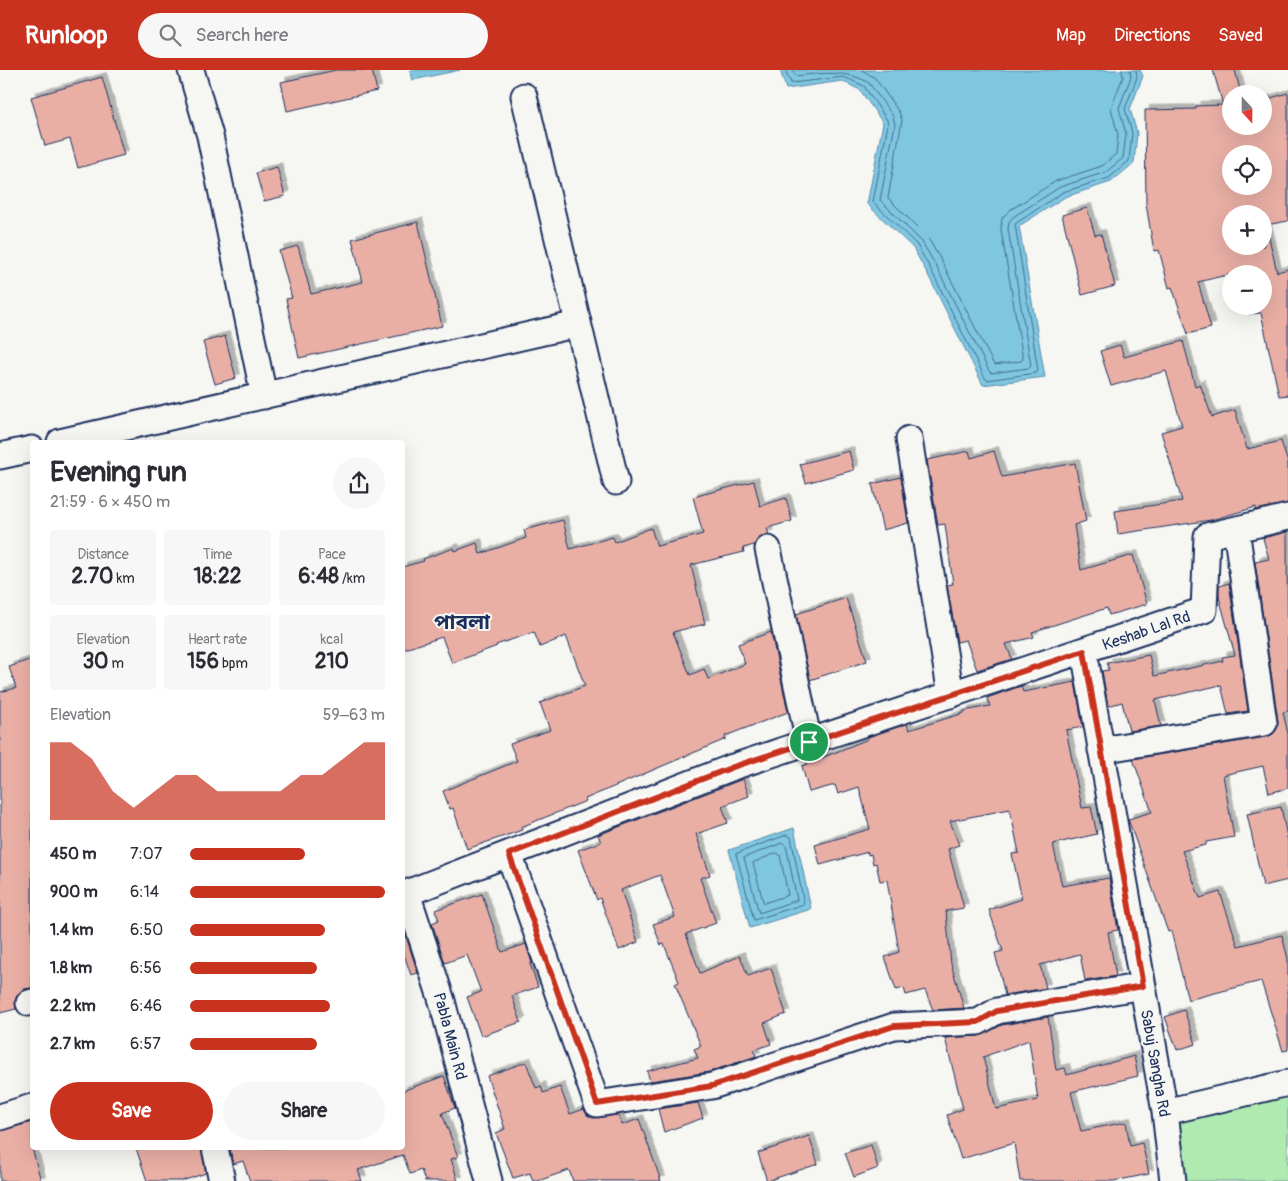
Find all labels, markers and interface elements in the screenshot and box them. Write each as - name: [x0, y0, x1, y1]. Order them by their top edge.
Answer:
- search box: [138, 13, 488, 58]
- text: Runloop: [25, 21, 108, 50]
- icon: search: [156, 21, 184, 49]
- text: Search here: [196, 23, 288, 47]
- text: Map: [1056, 24, 1086, 47]
- text: Directions: [1114, 24, 1190, 47]
- text: Saved: [1218, 24, 1263, 47]
- north arrow: [1222, 85, 1272, 135]
- map controls: [1222, 85, 1272, 315]
- button: locate: [1222, 145, 1272, 195]
- button: +: [1222, 205, 1272, 255]
- button: −: [1222, 265, 1272, 315]
- text: Evening run: [50, 455, 187, 490]
- button: share: [333, 457, 385, 509]
- text: 21:59 · 6 × 450 m: [50, 492, 170, 512]
- text: Distance: [78, 546, 129, 563]
- text: Time: [203, 546, 232, 563]
- text: Pace: [318, 546, 346, 563]
- text: 2.70: [72, 563, 113, 590]
- text: 18:22: [194, 563, 241, 590]
- text: 6:48: [298, 563, 339, 590]
- text: km: [113, 570, 135, 587]
- text: /km: [339, 570, 365, 587]
- street label: Keshab Lal Rd: [1100, 607, 1193, 655]
- district label: পাবলা: [434, 609, 491, 636]
- text: Elevation: [76, 631, 130, 648]
- text: Heart rate: [188, 631, 247, 648]
- text: kcal: [320, 631, 343, 648]
- text: 30: [82, 648, 108, 675]
- text: 156: [187, 648, 219, 675]
- text: 210: [315, 648, 349, 675]
- text: m: [108, 655, 124, 672]
- text: bpm: [219, 655, 248, 672]
- text: Elevation: [50, 705, 111, 725]
- text: 59–63 m: [323, 705, 385, 725]
- pin: [788, 721, 830, 763]
- icon: arrive: [795, 728, 823, 756]
- text: 450 m: [50, 844, 97, 864]
- text: 7:07: [130, 844, 162, 864]
- text: 900 m: [50, 882, 98, 902]
- text: 6:14: [130, 882, 159, 902]
- text: 1.4 km: [50, 920, 93, 940]
- text: 6:50: [130, 920, 163, 940]
- text: 1.8 km: [50, 958, 92, 978]
- text: 6:56: [130, 958, 162, 978]
- street label: Pabla Main Rd: [429, 990, 471, 1082]
- text: 2.2 km: [50, 996, 96, 1016]
- text: 6:46: [130, 996, 162, 1016]
- street label: Sabuj Sangha Rd: [1136, 1008, 1174, 1119]
- text: 2.7 km: [50, 1034, 95, 1054]
- text: 6:57: [130, 1034, 161, 1054]
- button: Save: [50, 1082, 213, 1140]
- button: Share: [223, 1082, 385, 1140]

